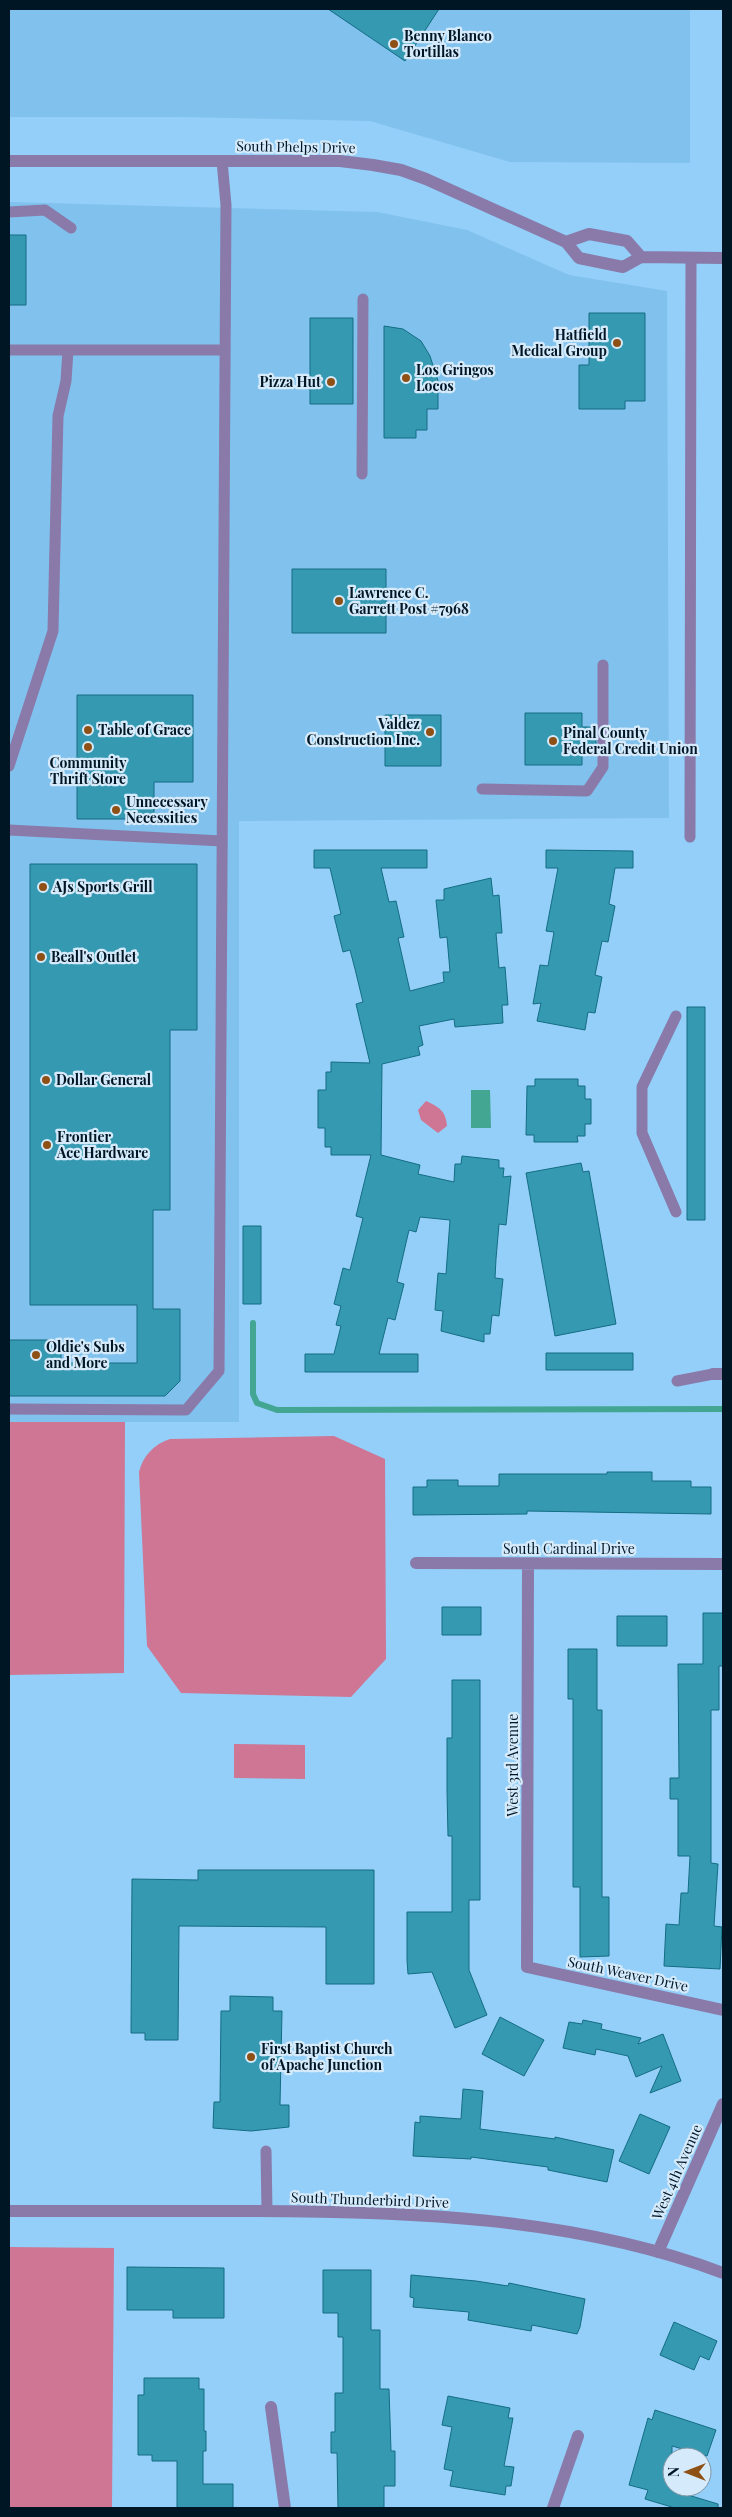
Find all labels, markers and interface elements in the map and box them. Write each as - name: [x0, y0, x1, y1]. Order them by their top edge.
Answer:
- place label: Benny Blanco Tortillas: [404, 26, 492, 61]
- marker: Benny Blanco Tortillas: [388, 38, 400, 50]
- street label: South Phelps Drive: [236, 136, 356, 157]
- place label: Hatfield Medical Group: [511, 325, 608, 360]
- marker: Hatfield Medical Group: [611, 337, 623, 349]
- place label: Los Gringos Locos: [416, 360, 494, 395]
- place label: Pizza Hut: [259, 372, 321, 391]
- marker: Los Gringos Locos: [400, 372, 412, 384]
- marker: Pizza Hut: [325, 376, 337, 388]
- place label: Lawrence C. Garrett Post #7968: [349, 583, 469, 618]
- marker: Lawrence C. Garrett Post #7968: [333, 595, 345, 607]
- place label: Valdez Construction Inc.: [307, 714, 420, 749]
- place label: Table of Grace: [98, 720, 191, 739]
- place label: Pinal County Federal Credit Union: [563, 723, 698, 758]
- marker: Table of Grace: [82, 724, 94, 736]
- marker: Valdez Construction Inc.: [424, 726, 436, 738]
- marker: Pinal County Federal Credit Union: [547, 735, 559, 747]
- marker: Community Thrift Store: [82, 741, 94, 753]
- place label: Community Thrift Store: [50, 753, 127, 788]
- place label: Unnecessary Necessities: [126, 792, 208, 827]
- marker: Unnecessary Necessities: [110, 804, 122, 816]
- place label: AJs Sports Grill: [52, 877, 153, 896]
- marker: AJs Sports Grill: [37, 881, 49, 893]
- place label: Beall's Outlet: [51, 947, 137, 966]
- marker: Beall's Outlet: [35, 951, 47, 963]
- place label: Dollar General: [56, 1070, 152, 1089]
- marker: Dollar General: [40, 1074, 52, 1086]
- place label: Frontier Ace Hardware: [56, 1127, 148, 1162]
- marker: Frontier Ace Hardware: [41, 1139, 53, 1151]
- place label: Oldie's Subs and More: [46, 1337, 125, 1372]
- marker: Oldie's Subs and More: [30, 1349, 42, 1361]
- street label: South Cardinal Drive: [503, 1539, 635, 1558]
- street label: West 3rd Avenue: [503, 1714, 522, 1817]
- street label: South Weaver Drive: [566, 1951, 690, 1996]
- place label: First Baptist Church of Apache Junction: [261, 2039, 393, 2074]
- marker: First Baptist Church of Apache Junction: [245, 2051, 257, 2063]
- street label: West 4th Avenue: [647, 2121, 706, 2223]
- street label: South Thunderbird Drive: [291, 2187, 449, 2212]
- north arrow: [662, 2447, 712, 2497]
- text: N: [664, 2467, 683, 2477]

